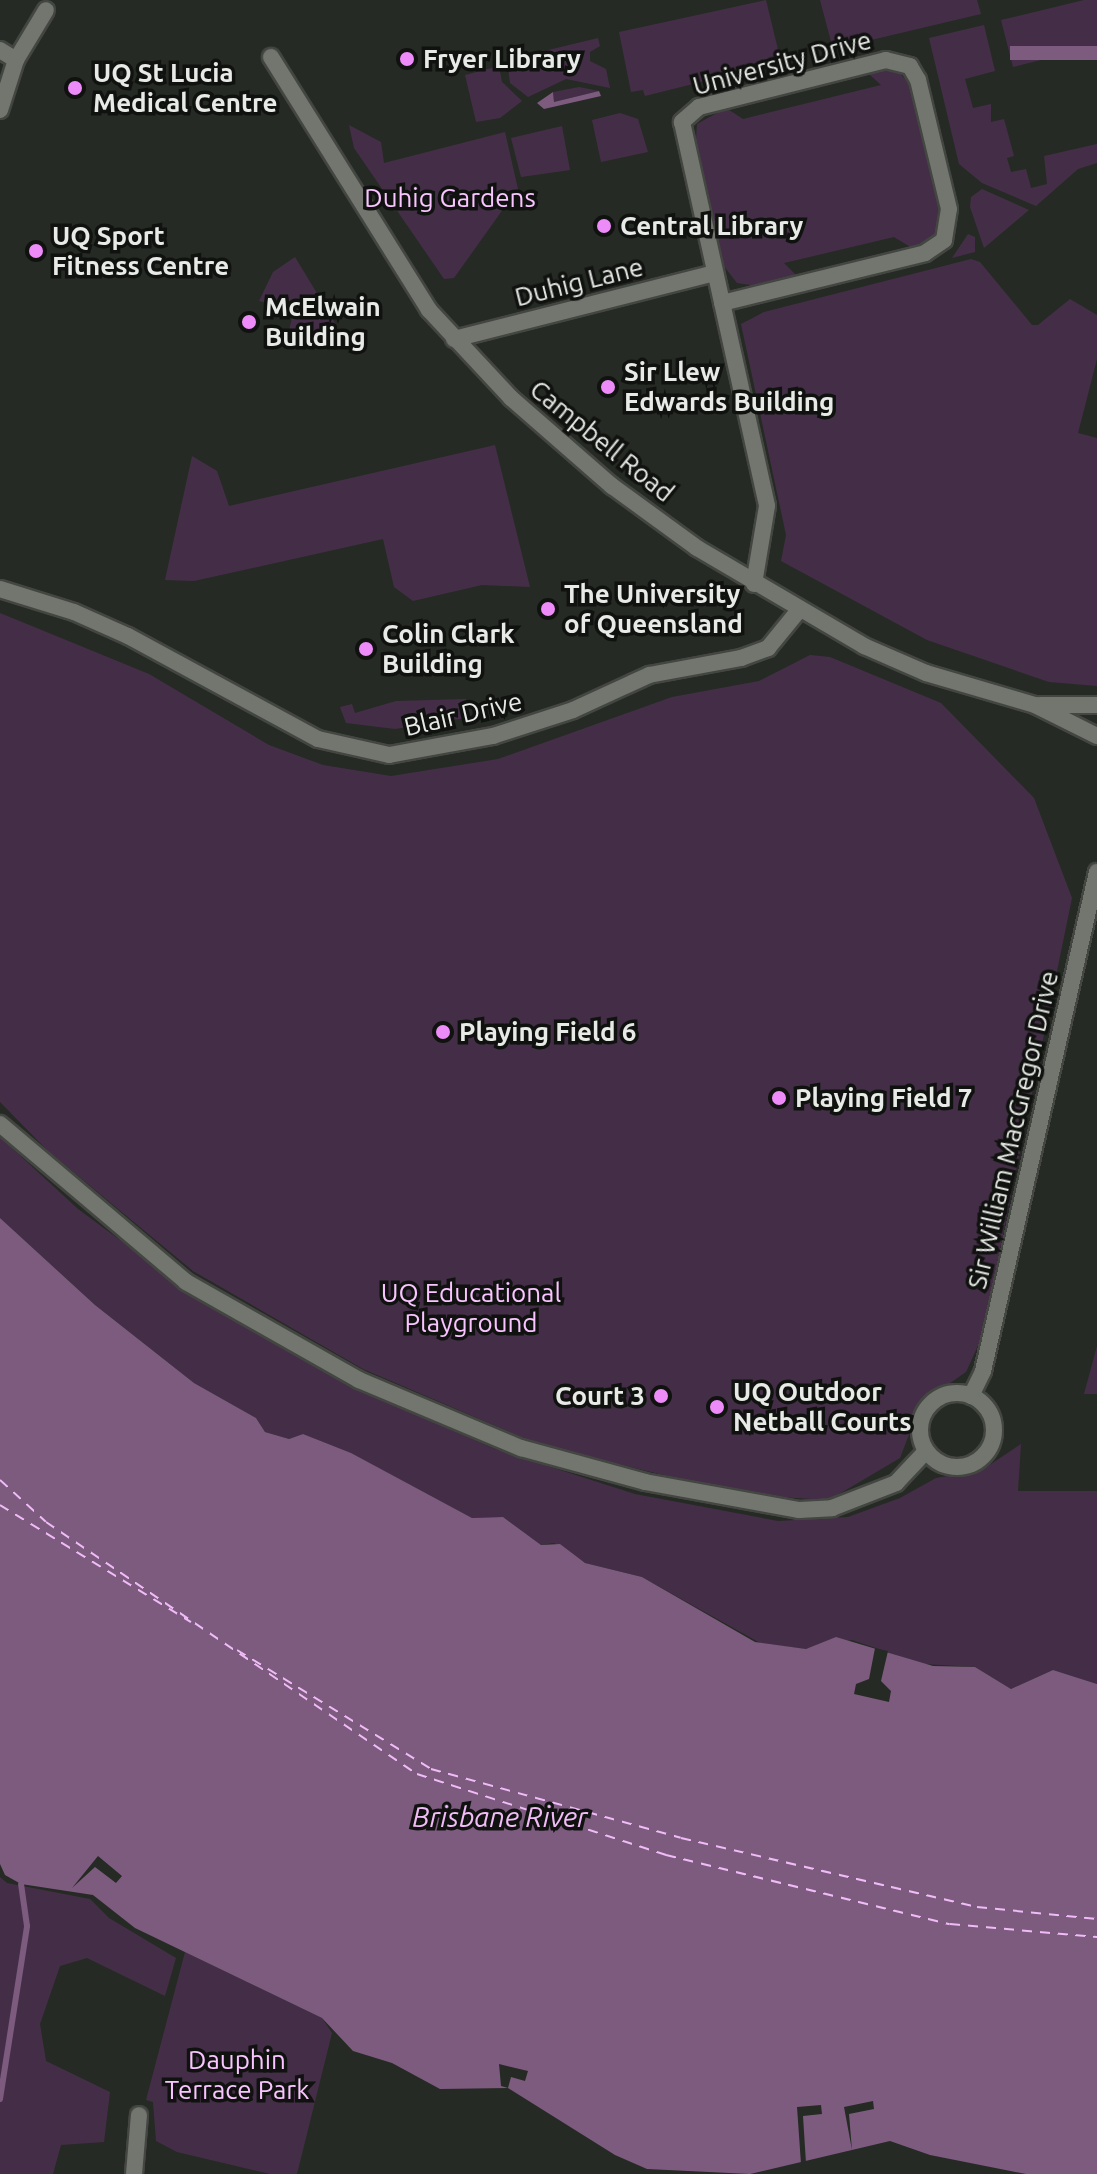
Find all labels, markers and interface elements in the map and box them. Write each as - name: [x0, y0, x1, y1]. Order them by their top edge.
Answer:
- street label: University Drive: [689, 24, 875, 102]
- place label: Fryer Library: [423, 43, 581, 75]
- marker: Fryer Library: [398, 50, 416, 68]
- place label: UQ St Lucia Medical Centre: [93, 57, 278, 118]
- marker: UQ St Lucia Medical Centre: [64, 77, 86, 99]
- park label: Duhig Gardens: [364, 182, 536, 214]
- place label: Central Library: [620, 210, 803, 242]
- marker: Central Library: [595, 217, 613, 235]
- place label: UQ Sport Fitness Centre: [52, 220, 229, 282]
- marker: UQ Sport Fitness Centre: [27, 242, 45, 260]
- street label: Duhig Lane: [512, 251, 646, 313]
- place label: McElwain Building: [265, 291, 381, 352]
- marker: McElwain Building: [240, 313, 258, 331]
- place label: Sir Llew Edwards Building: [624, 356, 834, 418]
- street label: Campbell Road: [524, 373, 680, 509]
- marker: Sir Llew Edwards Building: [599, 378, 617, 396]
- place label: The University of Queensland: [564, 578, 743, 640]
- marker: The University of Queensland: [539, 600, 557, 618]
- place label: Colin Clark Building: [382, 618, 515, 680]
- marker: Colin Clark Building: [357, 640, 375, 658]
- street label: Blair Drive: [401, 685, 525, 743]
- street label: Sir William MacGregor Drive: [961, 968, 1065, 1292]
- place label: Playing Field 6: [459, 1016, 636, 1048]
- marker: Playing Field 6: [434, 1023, 452, 1041]
- place label: Playing Field 7: [795, 1082, 972, 1114]
- marker: Playing Field 7: [770, 1089, 788, 1107]
- park label: UQ Educational Playground: [381, 1277, 561, 1338]
- place label: UQ Outdoor Netball Courts: [733, 1376, 912, 1438]
- place label: Court 3: [555, 1380, 645, 1412]
- marker: Court 3: [652, 1387, 670, 1405]
- marker: UQ Outdoor Netball Courts: [708, 1398, 726, 1416]
- water label: Brisbane River: [412, 1800, 588, 1834]
- park label: Dauphin Terrace Park: [165, 2044, 309, 2106]

